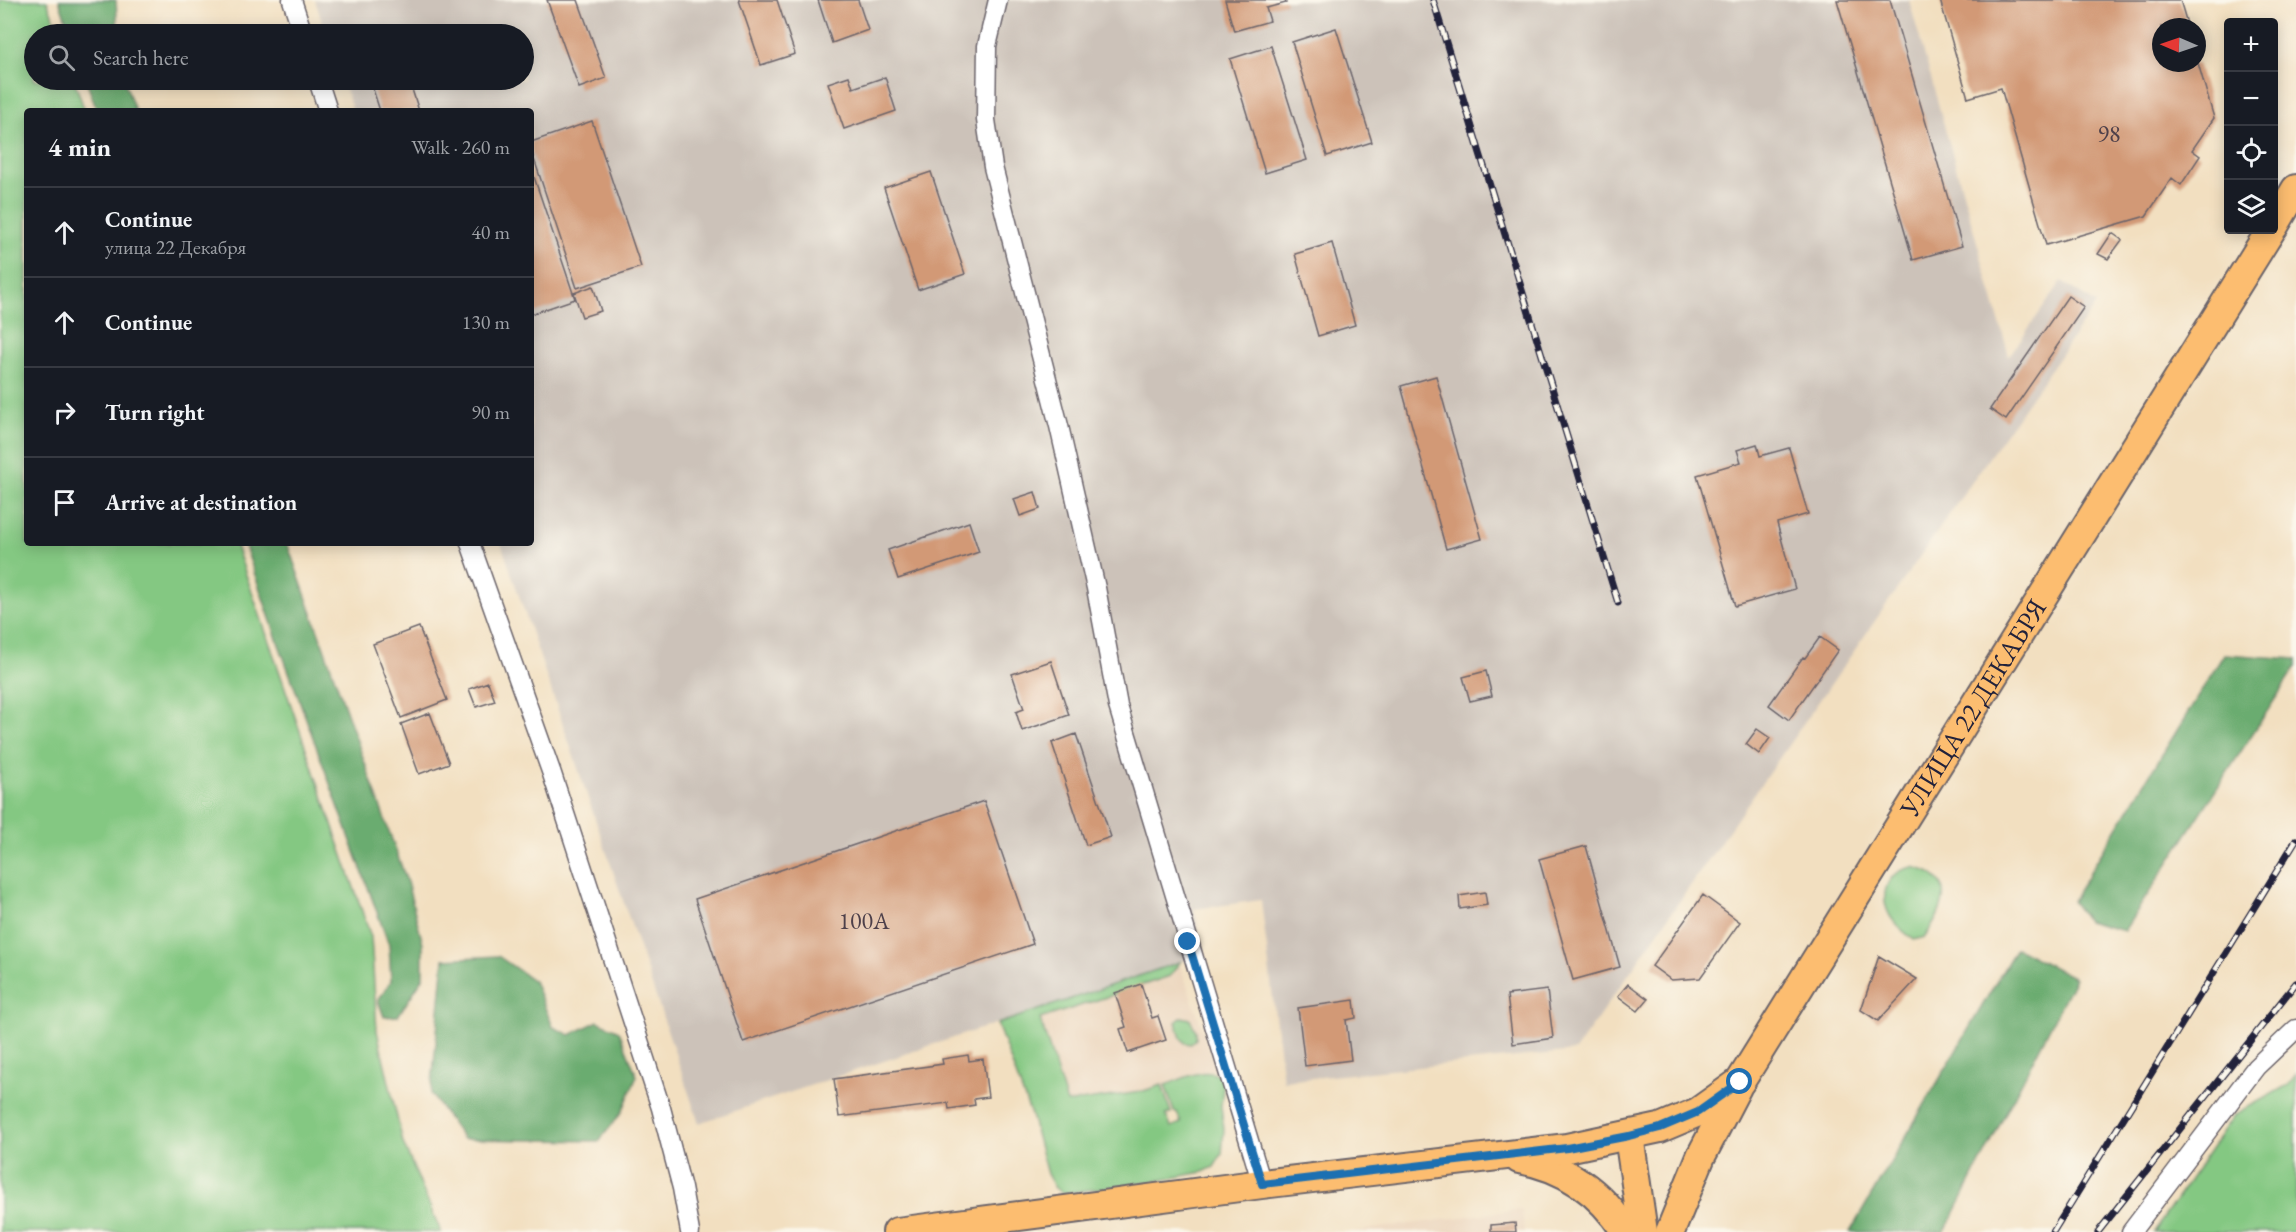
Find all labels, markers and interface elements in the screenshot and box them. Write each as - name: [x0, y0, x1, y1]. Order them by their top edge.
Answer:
- north arrow: [2152, 18, 2206, 72]
- map controls: [2224, 18, 2278, 234]
- button: +: [2224, 18, 2278, 72]
- search box: [24, 24, 534, 90]
- icon: search: [45, 41, 78, 74]
- text: Search here: [93, 43, 188, 72]
- button: −: [2224, 72, 2278, 126]
- house number: 98: [2097, 118, 2121, 149]
- button: locate: [2224, 126, 2278, 180]
- text: 4 min: [48, 130, 111, 164]
- text: Walk · 260 m: [411, 134, 510, 160]
- button: layers: [2224, 180, 2278, 234]
- text: Continue: [105, 205, 192, 234]
- icon: ahead: [48, 216, 81, 249]
- text: 40 m: [471, 219, 510, 245]
- text: улица 22 Декабря: [105, 234, 246, 260]
- icon: ahead: [48, 306, 81, 339]
- text: Continue: [105, 308, 192, 337]
- text: 130 m: [462, 309, 510, 335]
- icon: right: [48, 396, 81, 429]
- text: Turn right: [105, 398, 204, 427]
- text: 90 m: [471, 399, 510, 425]
- icon: arrive: [48, 486, 81, 519]
- text: Arrive at destination: [105, 488, 297, 517]
- street label: УЛИЦА 22 ДЕКАБРЯ: [1891, 592, 2054, 824]
- house number: 100А: [838, 905, 890, 936]
- route end: [1174, 928, 1200, 954]
- route start: [1726, 1068, 1752, 1094]

